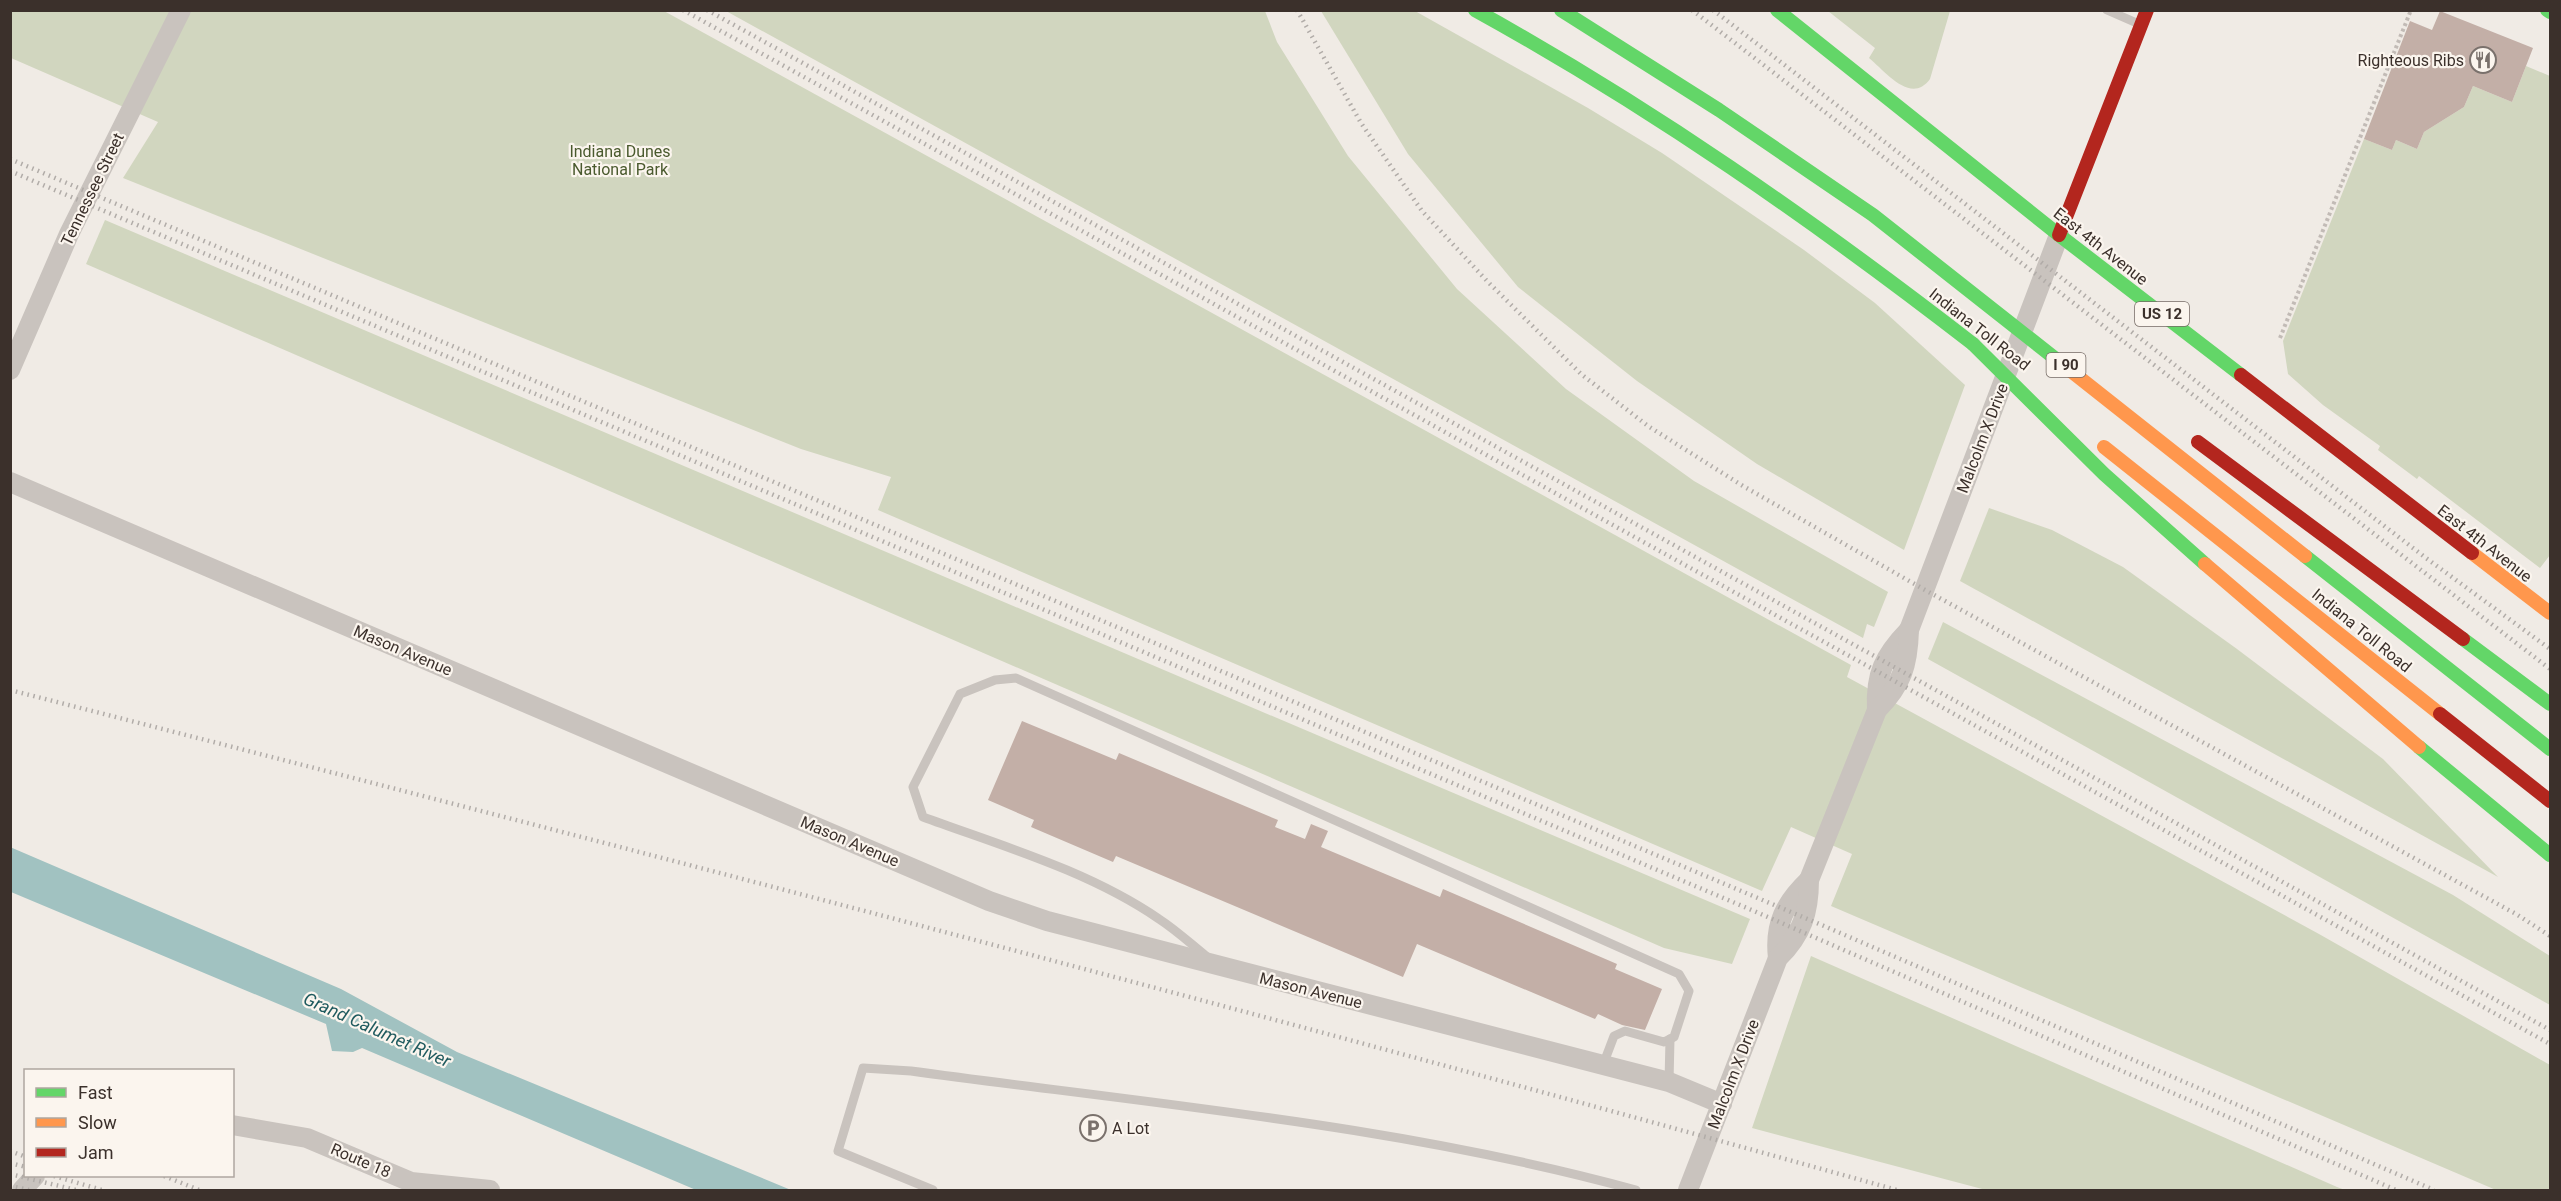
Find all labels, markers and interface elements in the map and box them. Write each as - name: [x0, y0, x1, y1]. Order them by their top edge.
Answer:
- restaurant icon: Righteous Ribs: [2468, 45, 2498, 75]
- place label: Righteous Ribs: [2358, 51, 2464, 70]
- street label: Tennessee Street: [57, 130, 128, 249]
- park label: Indiana Dunes National Park: [569, 142, 671, 179]
- street label: East 4th Avenue: [2050, 204, 2152, 289]
- street label: Indiana Toll Road: [1926, 284, 2034, 375]
- road number: US 12: [2135, 302, 2189, 326]
- road number: I 90: [2046, 353, 2086, 377]
- street label: Malcolm X Drive: [1953, 381, 2012, 496]
- street label: East 4th Avenue: [2434, 501, 2536, 586]
- street label: Indiana Toll Road: [2308, 585, 2415, 676]
- street label: Mason Avenue: [351, 621, 455, 680]
- street label: Mason Avenue: [798, 812, 902, 871]
- street label: Mason Avenue: [1258, 969, 1364, 1012]
- water label: Grand Calumet River: [300, 988, 455, 1072]
- street label: Malcolm X Drive: [1704, 1017, 1763, 1132]
- legend: [24, 1069, 234, 1177]
- text: Fast: [78, 1082, 113, 1103]
- text: Slow: [78, 1112, 117, 1133]
- parking icon: A Lot: [1078, 1113, 1108, 1143]
- place label: A Lot: [1112, 1119, 1149, 1138]
- street label: Route 18: [328, 1139, 394, 1182]
- text: Jam: [78, 1142, 114, 1163]

